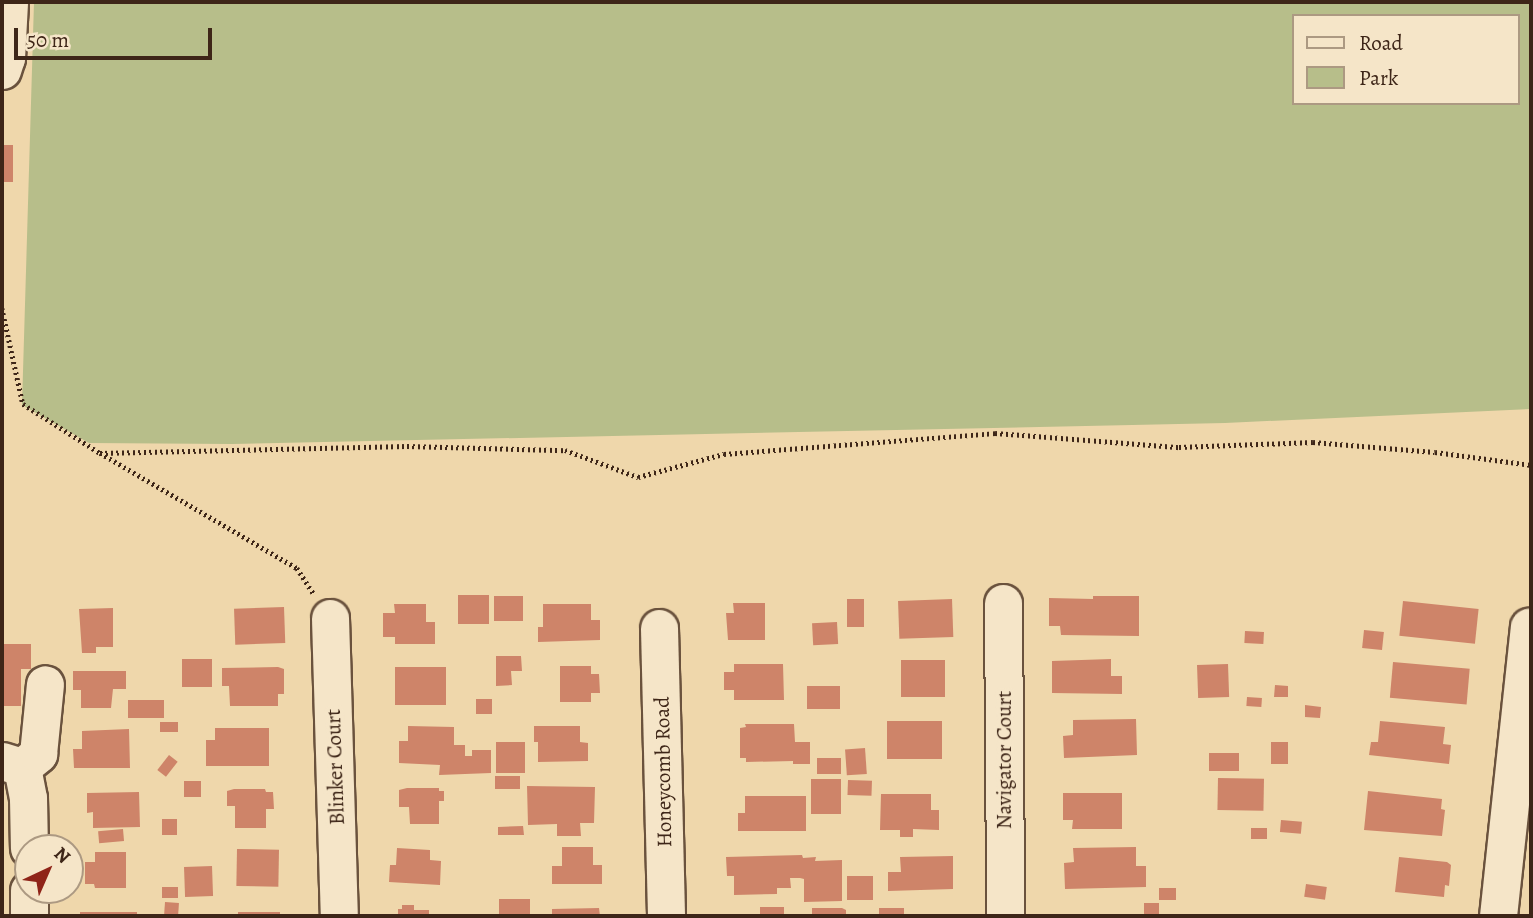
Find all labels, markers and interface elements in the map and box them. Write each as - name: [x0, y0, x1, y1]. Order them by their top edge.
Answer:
- scale bar: [18, 14, 215, 58]
- legend: [1292, 14, 1519, 105]
- text: 50 m: [27, 26, 69, 54]
- text: Road: [1359, 29, 1403, 57]
- text: Park: [1359, 64, 1398, 92]
- street label: Navigator Court: [991, 691, 1017, 829]
- street label: Honeycomb Road: [649, 696, 677, 848]
- street label: Blinker Court: [320, 708, 350, 826]
- north arrow: [14, 834, 84, 904]
- text: N: [48, 841, 76, 869]

